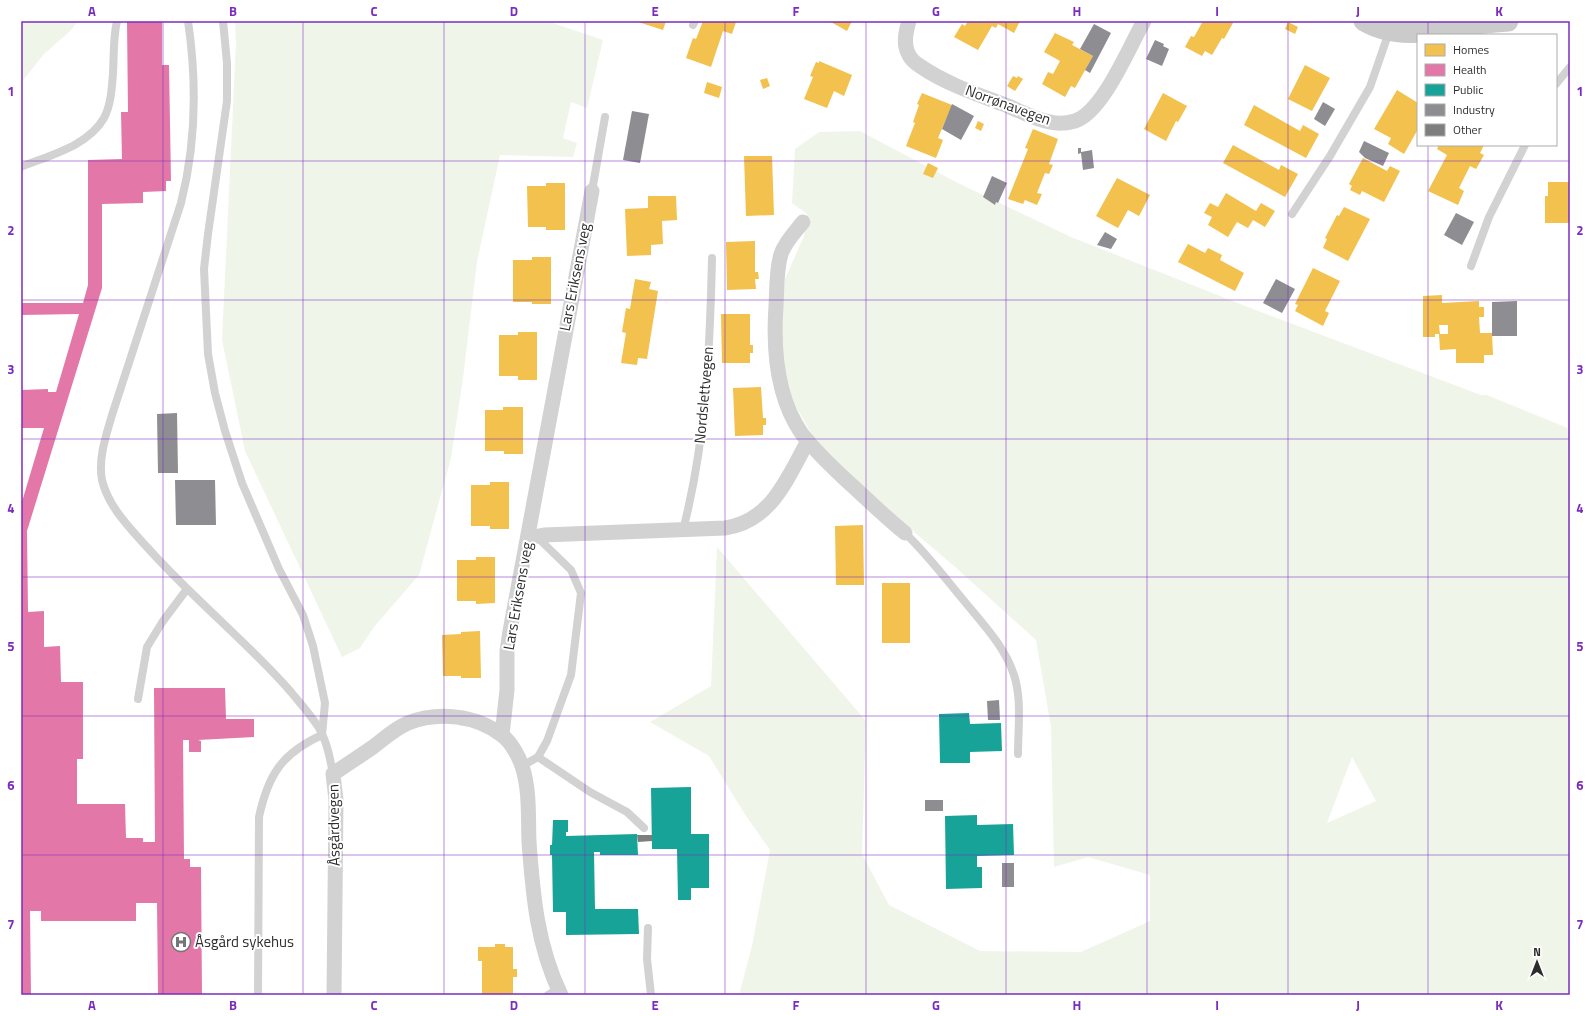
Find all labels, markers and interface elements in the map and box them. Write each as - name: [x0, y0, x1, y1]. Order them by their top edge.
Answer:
- text: A: [88, 1, 96, 21]
- text: B: [229, 1, 237, 21]
- text: C: [370, 1, 378, 21]
- text: D: [510, 1, 518, 21]
- text: E: [651, 1, 659, 21]
- text: F: [793, 1, 800, 21]
- text: G: [932, 1, 940, 21]
- text: H: [1073, 1, 1081, 21]
- text: I: [1215, 1, 1219, 21]
- text: J: [1356, 1, 1360, 21]
- text: K: [1495, 1, 1503, 21]
- legend: [1417, 34, 1557, 146]
- text: Homes: [1453, 40, 1489, 59]
- text: Health: [1453, 60, 1487, 79]
- street label: Norrønavegen: [962, 78, 1054, 131]
- text: Public: [1453, 80, 1483, 99]
- text: 1: [7, 81, 15, 101]
- text: 1: [1576, 81, 1584, 101]
- text: Industry: [1453, 100, 1495, 119]
- text: Other: [1453, 120, 1482, 139]
- text: 2: [7, 220, 15, 240]
- text: 2: [1576, 220, 1584, 240]
- street label: Lars Eriksens veg: [553, 221, 596, 333]
- street label: Nordslettvegen: [688, 345, 719, 444]
- text: 3: [7, 359, 15, 379]
- text: 3: [1576, 359, 1584, 379]
- text: 4: [7, 498, 15, 518]
- text: 4: [1576, 498, 1584, 518]
- street label: Lars Eriksens veg: [497, 540, 538, 652]
- text: 5: [7, 636, 15, 656]
- text: 5: [1576, 636, 1584, 656]
- text: 6: [7, 775, 15, 795]
- text: 6: [1576, 775, 1584, 795]
- street label: Åsgårdvegen: [321, 784, 346, 866]
- text: 7: [7, 914, 15, 934]
- text: 7: [1576, 914, 1584, 934]
- place label: Åsgård sykehus: [195, 930, 294, 953]
- hospital icon: Åsgård sykehus: [170, 931, 192, 953]
- north arrow: [1517, 942, 1557, 982]
- text: N: [1533, 944, 1541, 960]
- text: A: [88, 995, 96, 1015]
- text: B: [229, 995, 237, 1015]
- text: C: [370, 995, 378, 1015]
- text: D: [510, 995, 518, 1015]
- text: E: [651, 995, 659, 1015]
- text: F: [793, 995, 800, 1015]
- text: G: [932, 995, 940, 1015]
- text: H: [1073, 995, 1081, 1015]
- text: I: [1215, 995, 1219, 1015]
- text: J: [1356, 995, 1360, 1015]
- text: K: [1495, 995, 1503, 1015]

